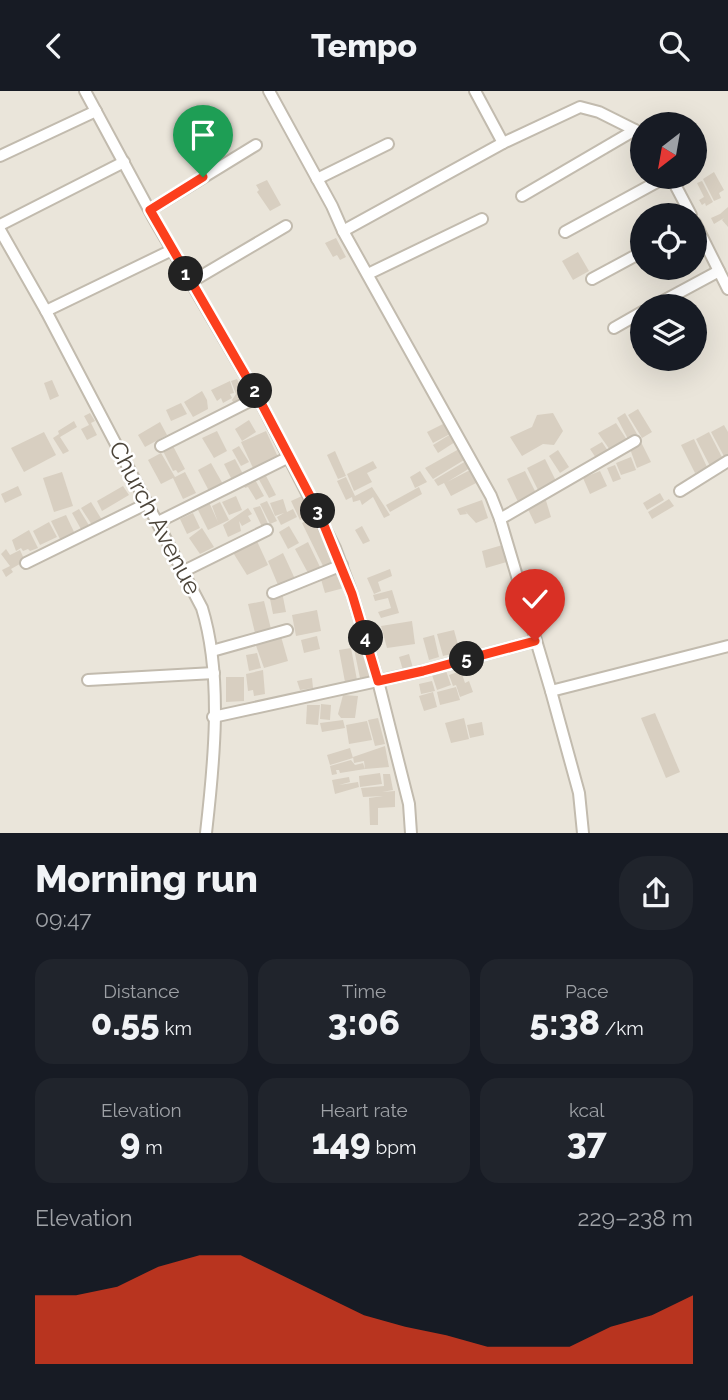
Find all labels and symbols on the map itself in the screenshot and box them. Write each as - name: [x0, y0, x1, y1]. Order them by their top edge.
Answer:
- pin: [173, 105, 233, 177]
- north arrow: [630, 112, 707, 189]
- pin: 1: [168, 257, 204, 291]
- pin: 2: [238, 373, 272, 409]
- street label: Church Avenue: [103, 436, 208, 599]
- pin: 3: [300, 493, 336, 529]
- pin: [505, 569, 565, 641]
- pin: 4: [348, 621, 384, 655]
- pin: 5: [449, 641, 484, 677]

